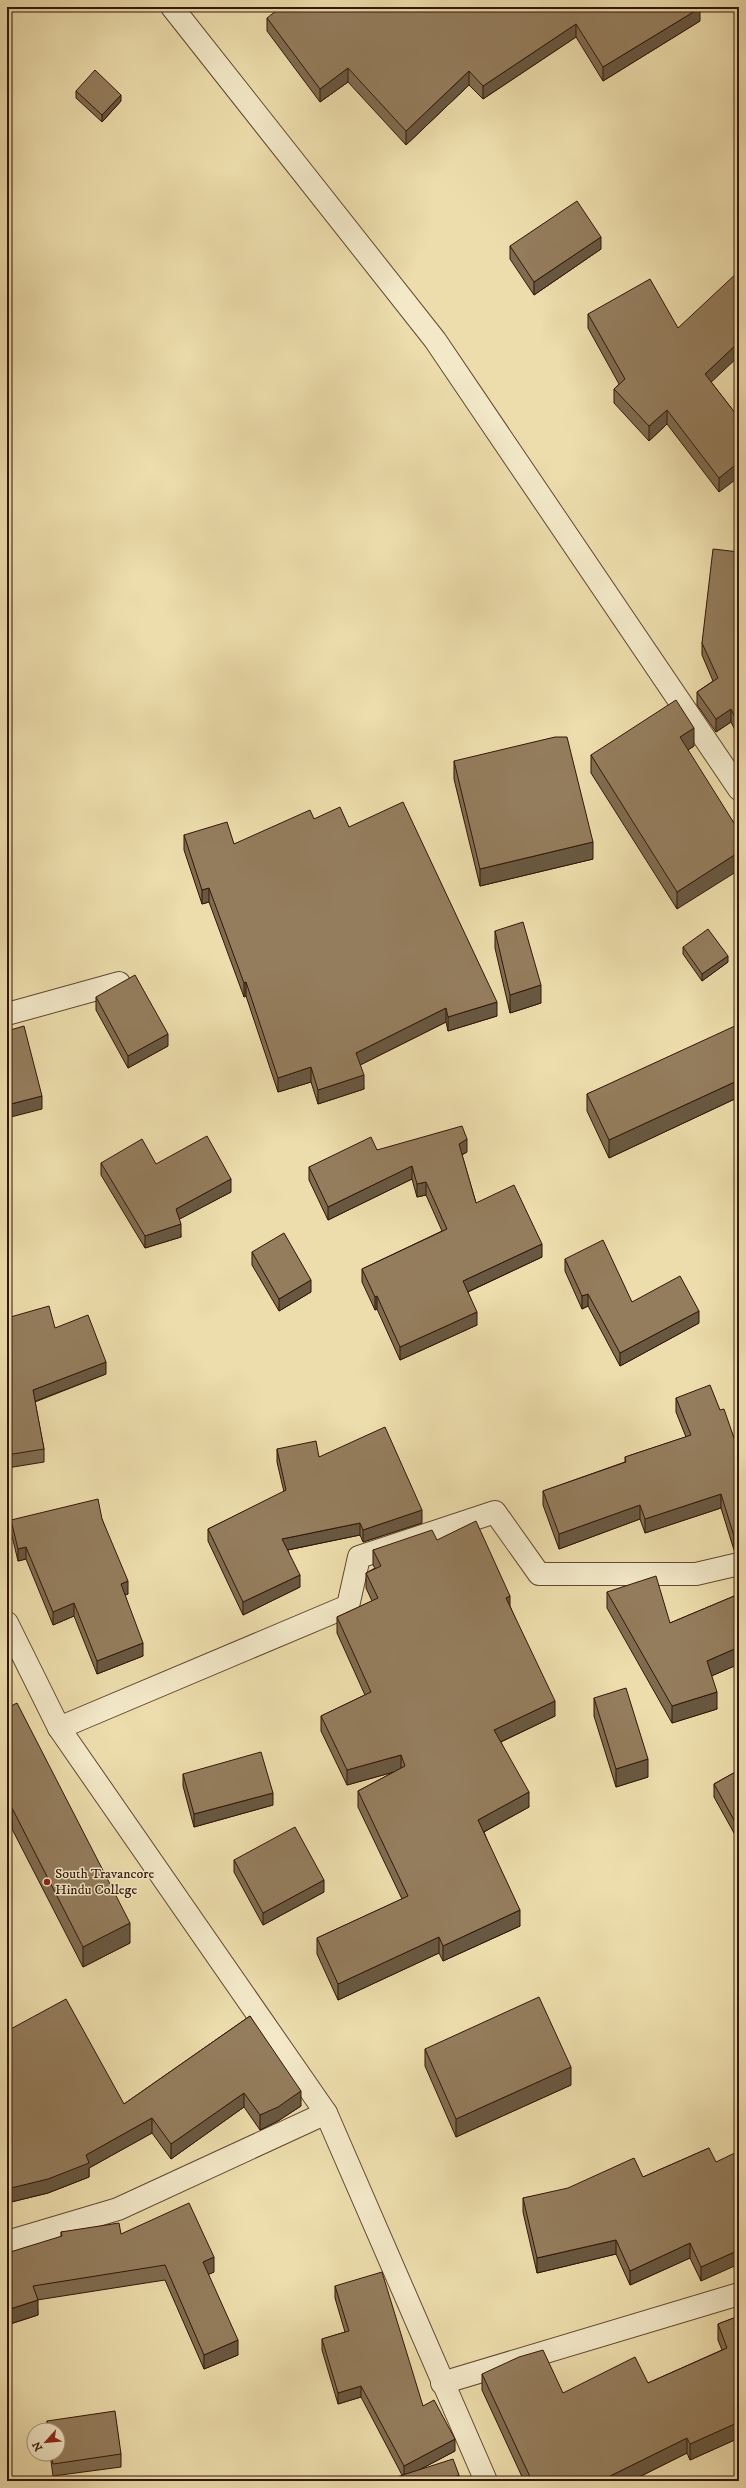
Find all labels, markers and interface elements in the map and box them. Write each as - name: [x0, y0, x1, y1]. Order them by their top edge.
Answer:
- place label: South Travancore Hindu College: [55, 1865, 154, 1899]
- marker: South Travancore Hindu College: [42, 1877, 52, 1887]
- north arrow: [26, 2422, 66, 2462]
- text: N: [30, 2439, 46, 2453]

